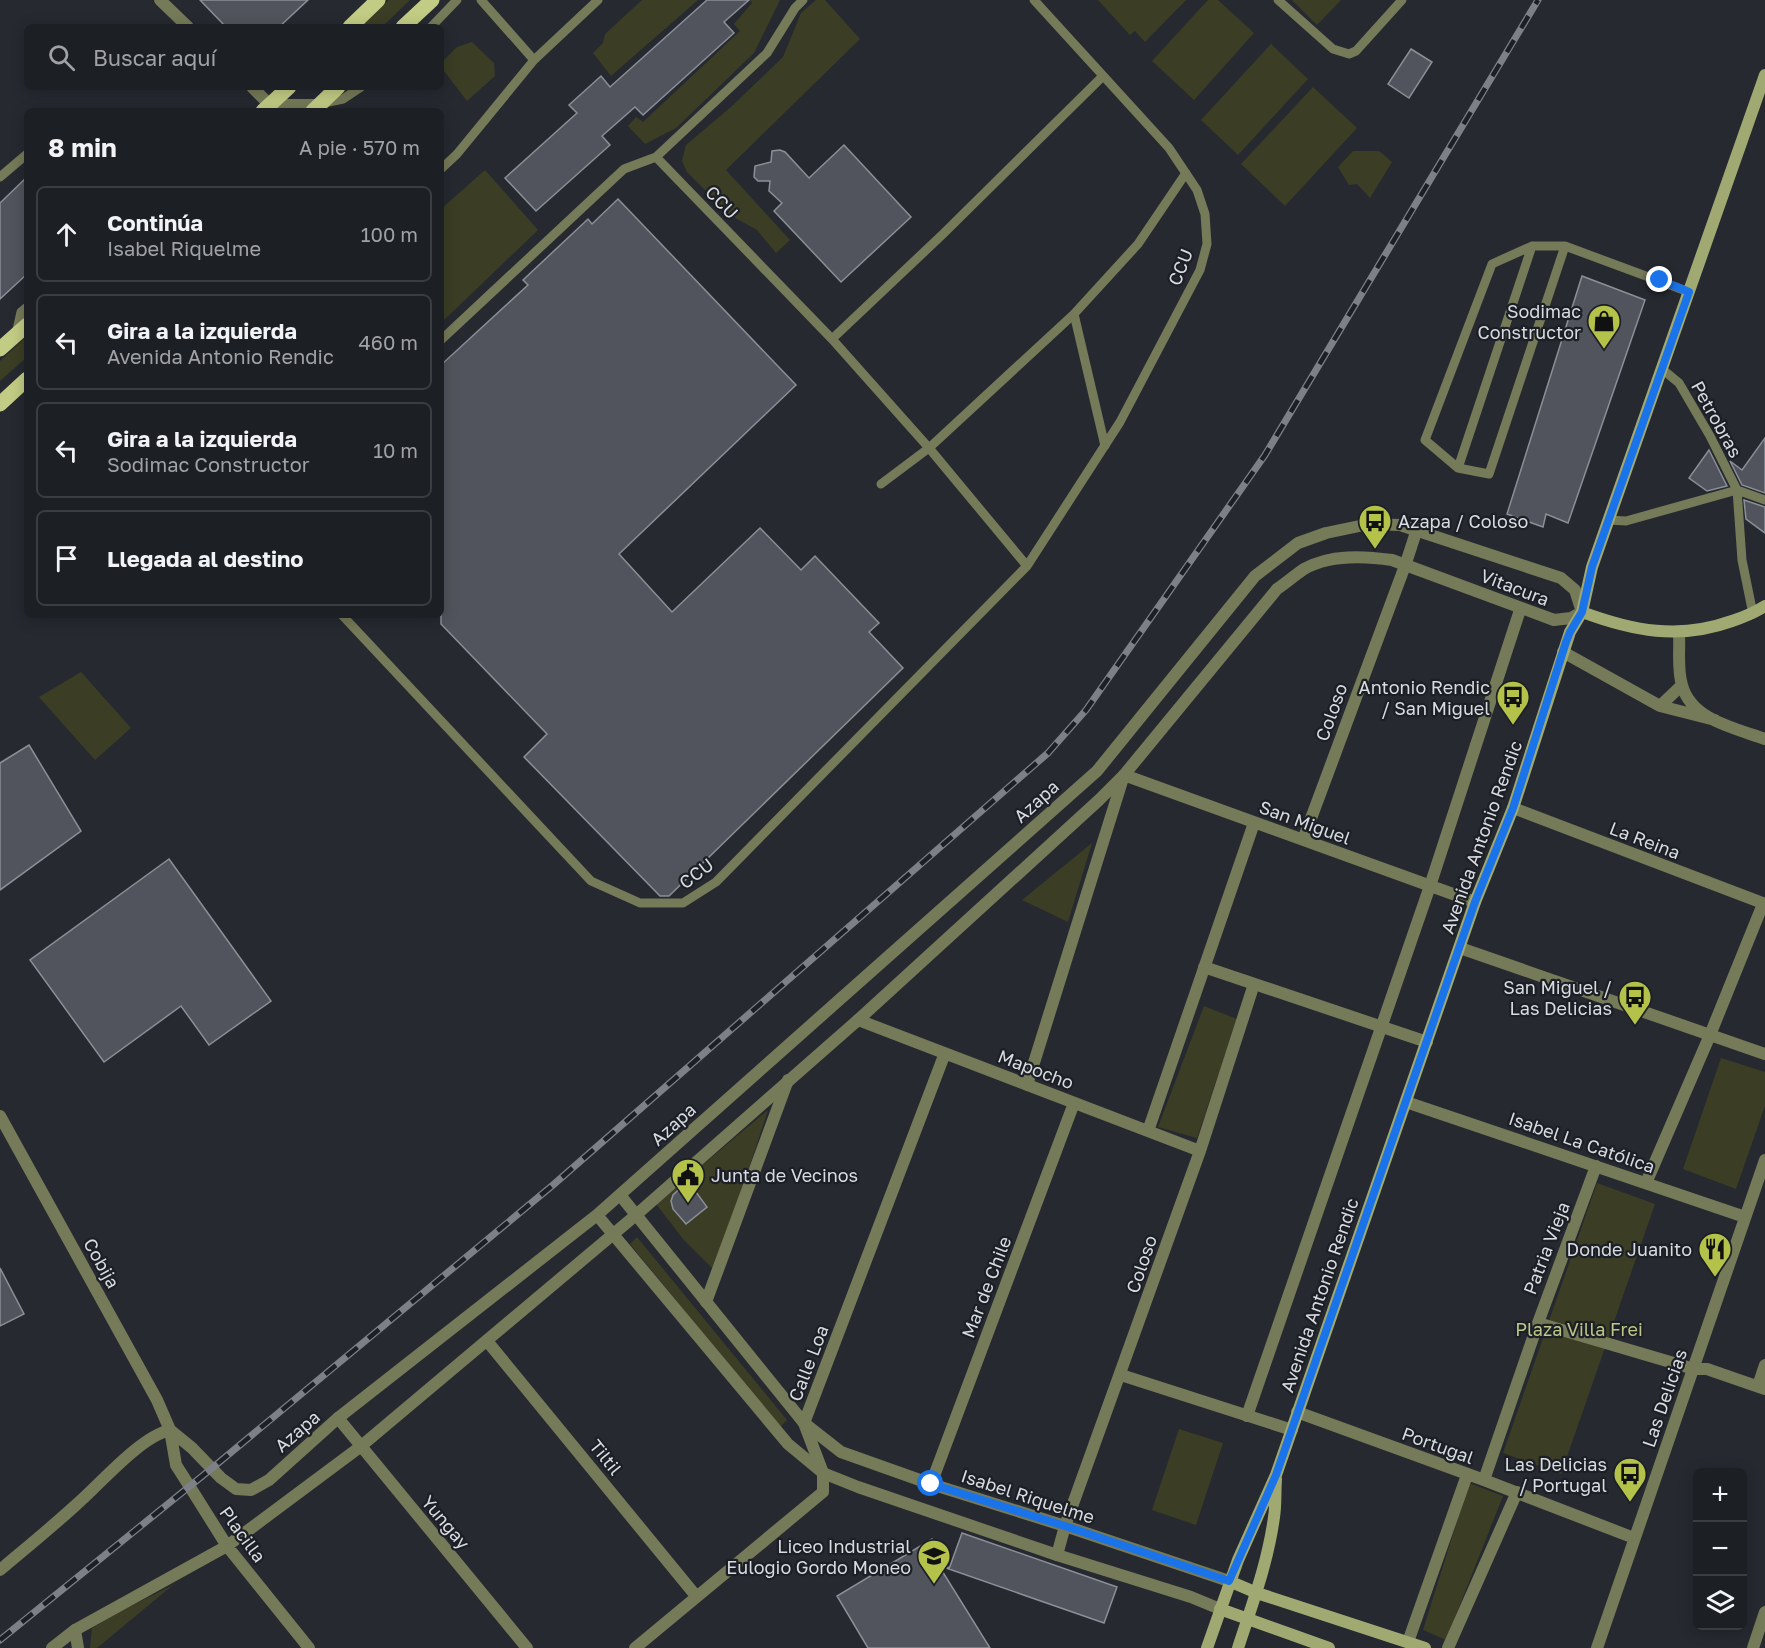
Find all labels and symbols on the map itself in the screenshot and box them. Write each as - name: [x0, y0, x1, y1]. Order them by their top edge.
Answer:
- street label: CCU: [701, 181, 743, 223]
- street label: CCU: [1163, 245, 1197, 289]
- route end: [1646, 266, 1672, 292]
- place label: Sodimac Constructor: [1477, 300, 1581, 343]
- shop icon: Sodimac Constructor: [1586, 303, 1622, 350]
- street label: Petrobras: [1687, 377, 1747, 461]
- bus stop icon: Azapa / Coloso: [1357, 503, 1393, 550]
- place label: Azapa / Coloso: [1398, 510, 1528, 532]
- street label: Vitacura: [1477, 564, 1553, 610]
- place label: Antonio Rendic / San Miguel: [1359, 676, 1490, 719]
- bus stop icon: Antonio Rendic / San Miguel: [1495, 679, 1531, 726]
- street label: Coloso: [1310, 680, 1352, 744]
- street label: Avenida Antonio Rendic: [1436, 737, 1526, 937]
- street label: Azapa: [1009, 775, 1063, 827]
- street label: San Miguel: [1256, 795, 1354, 849]
- street label: La Reina: [1607, 817, 1683, 863]
- street label: CCU: [674, 853, 718, 893]
- place label: San Miguel / Las Delicias: [1503, 976, 1612, 1019]
- bus stop icon: San Miguel / Las Delicias: [1617, 979, 1653, 1026]
- street label: Mapocho: [995, 1045, 1077, 1093]
- street label: Azapa: [646, 1098, 700, 1150]
- street label: Isabel La Católica: [1506, 1107, 1658, 1177]
- public building icon: Junta de Vecinos: [670, 1157, 706, 1204]
- place label: Junta de Vecinos: [711, 1164, 858, 1186]
- street label: Avenida Antonio Rendic: [1275, 1195, 1363, 1395]
- street label: Patria Vieja: [1518, 1198, 1574, 1298]
- restaurant icon: Donde Juanito: [1697, 1231, 1733, 1278]
- street label: Coloso: [1121, 1232, 1161, 1296]
- street label: Mar de Chile: [956, 1233, 1016, 1341]
- street label: Cobija: [79, 1234, 125, 1292]
- place label: Donde Juanito: [1567, 1238, 1692, 1260]
- park label: Plaza Villa Frei: [1515, 1318, 1643, 1340]
- street label: Calle Loa: [783, 1322, 833, 1404]
- street label: Las Delicias: [1637, 1346, 1691, 1450]
- street label: Azapa: [270, 1405, 324, 1457]
- street label: Portugal: [1399, 1422, 1477, 1468]
- street label: Tiltil: [585, 1435, 627, 1479]
- place label: Las Delicias / Portugal: [1504, 1453, 1607, 1496]
- bus stop icon: Las Delicias / Portugal: [1612, 1456, 1648, 1503]
- street label: Isabel Riquelme: [959, 1464, 1097, 1528]
- route start: [917, 1470, 943, 1496]
- street label: Yungay: [417, 1491, 475, 1553]
- street label: Placilla: [215, 1502, 271, 1566]
- place label: Liceo Industrial Eulogio Gordo Moneo: [726, 1535, 911, 1578]
- school or university icon: Liceo Industrial Eulogio Gordo Moneo: [916, 1538, 952, 1585]

